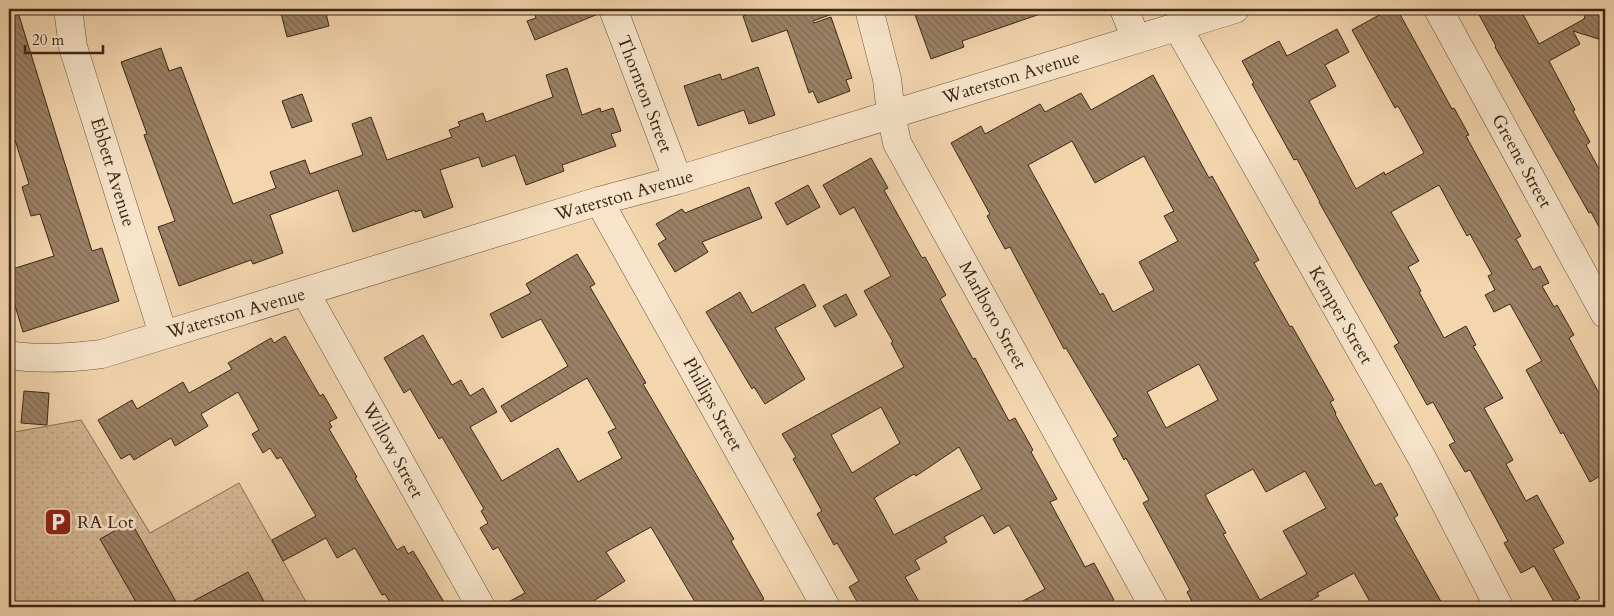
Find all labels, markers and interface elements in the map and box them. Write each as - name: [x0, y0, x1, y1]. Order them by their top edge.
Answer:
- scale bar: [25, 22, 102, 54]
- text: 20 m: [32, 30, 64, 50]
- street label: Thornton Street: [611, 32, 678, 157]
- street label: Waterston Avenue: [938, 45, 1083, 111]
- street label: Greene Street: [1485, 110, 1558, 213]
- street label: Ebbett Avenue: [84, 114, 141, 230]
- street label: Waterston Avenue: [551, 164, 696, 227]
- street label: Marlboro Street: [953, 257, 1033, 374]
- street label: Kemper Street: [1302, 262, 1379, 369]
- street label: Waterston Avenue: [163, 282, 308, 345]
- street label: Phillips Street: [677, 353, 749, 456]
- street label: Willow Street: [355, 397, 429, 503]
- parking icon: RA Lot: [43, 507, 73, 537]
- place label: RA Lot: [77, 510, 134, 535]

